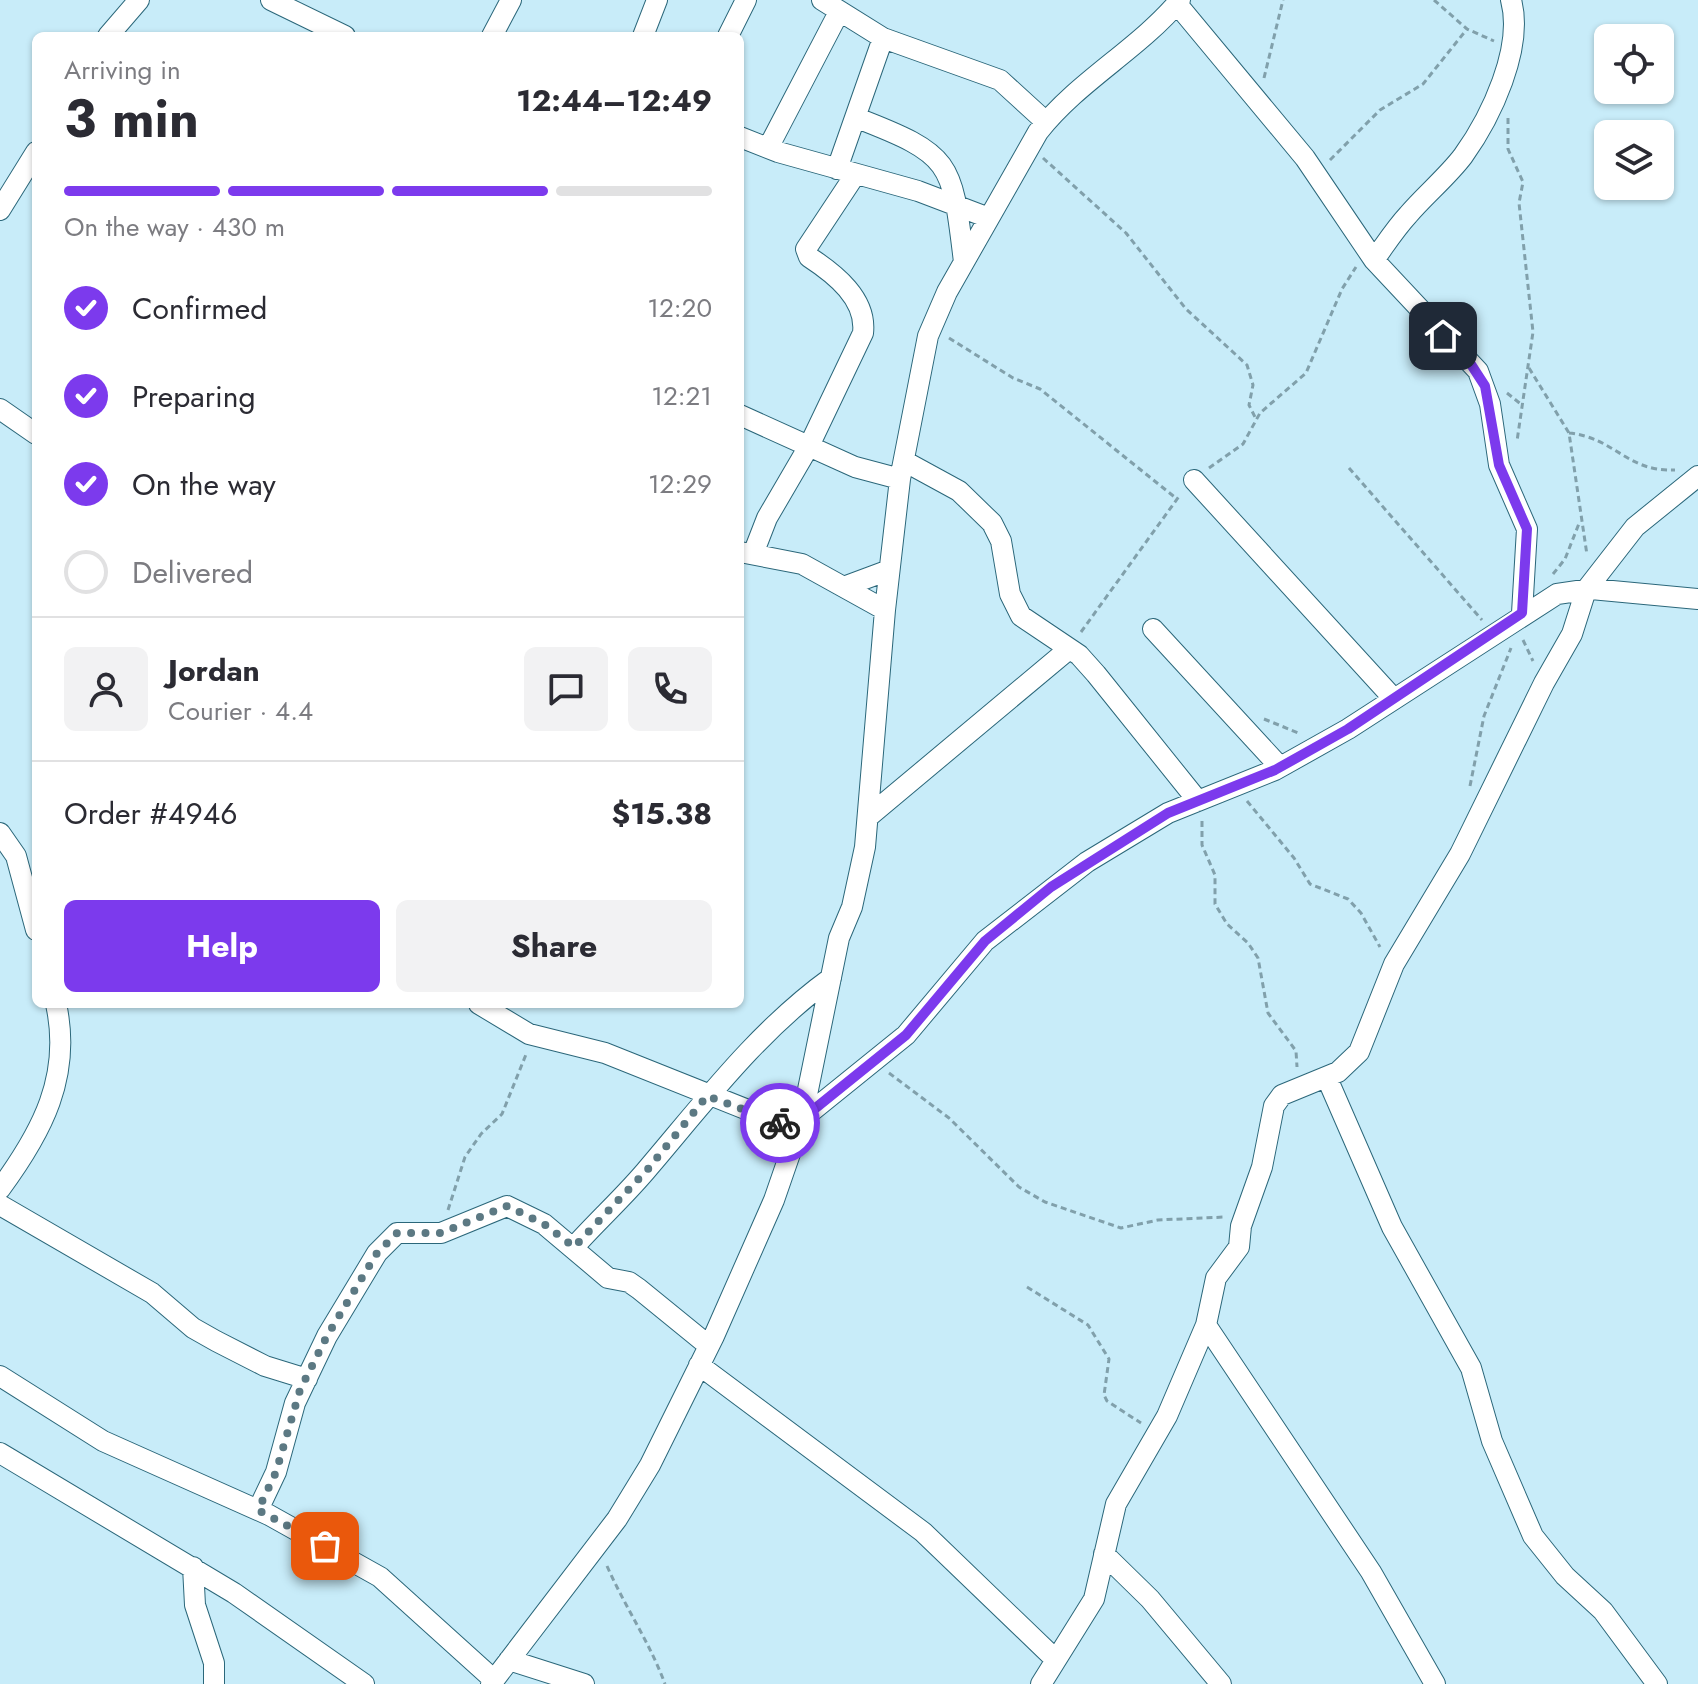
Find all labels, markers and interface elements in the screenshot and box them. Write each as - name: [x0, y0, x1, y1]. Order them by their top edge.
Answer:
- map controls: [1594, 24, 1674, 200]
- button: locate: [1594, 24, 1674, 104]
- text: Arriving in: [64, 51, 181, 89]
- text: 12:44–12:49: [516, 79, 712, 122]
- text: 3 min: [64, 81, 199, 157]
- button: layers: [1594, 120, 1674, 200]
- text: On the way · 430 m: [64, 208, 285, 246]
- icon: check: [64, 286, 108, 330]
- text: Confirmed: [132, 287, 267, 330]
- text: 12:20: [647, 289, 712, 327]
- pin: [1409, 302, 1477, 370]
- icon: home: [1421, 314, 1465, 358]
- icon: check: [64, 374, 108, 418]
- text: Preparing: [132, 375, 256, 418]
- text: 12:21: [651, 377, 712, 415]
- icon: check: [64, 462, 108, 506]
- text: On the way: [132, 463, 276, 506]
- text: 12:29: [648, 465, 712, 503]
- text: Delivered: [132, 551, 253, 594]
- button: person: [64, 647, 148, 731]
- button: chat: [524, 647, 608, 731]
- button: phone: [628, 647, 712, 731]
- text: Jordan: [168, 649, 260, 692]
- text: Courier · 4.4: [168, 692, 313, 730]
- text: Order #4946: [64, 792, 238, 835]
- text: $15.38: [612, 792, 712, 835]
- button: Help: [64, 900, 380, 992]
- button: Share: [396, 900, 712, 992]
- courier: [740, 1083, 820, 1163]
- icon: bike: [758, 1101, 802, 1145]
- pin: [291, 1512, 359, 1580]
- icon: bag: [303, 1524, 347, 1568]

